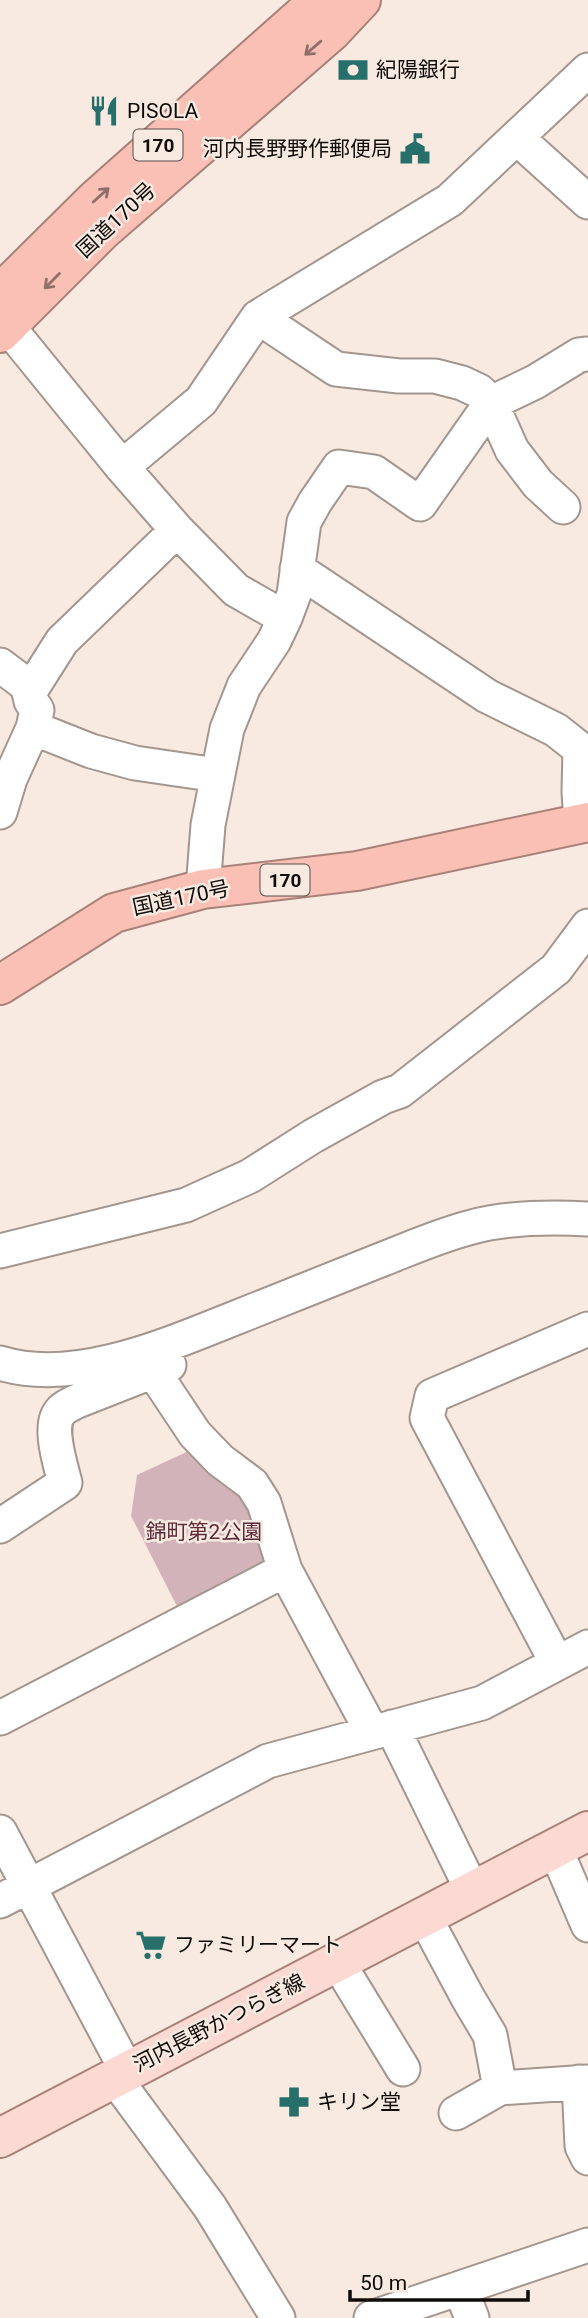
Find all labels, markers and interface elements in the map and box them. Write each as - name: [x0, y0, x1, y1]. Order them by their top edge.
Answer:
- one-way arrow: [304, 40, 322, 56]
- bank icon: 紀陽銀行: [336, 53, 370, 87]
- place label: 紀陽銀行: [376, 58, 460, 82]
- restaurant icon: PISOLA: [87, 94, 121, 128]
- place label: PISOLA: [127, 99, 198, 123]
- road number: 170: [134, 130, 182, 160]
- public building icon: 河内長野野作郵便局: [398, 132, 432, 166]
- place label: 河内長野野作郵便局: [203, 137, 392, 161]
- street label: 国道170号: [72, 178, 160, 262]
- one-way arrow: [92, 187, 110, 203]
- one-way arrow: [44, 272, 61, 289]
- road number: 170: [260, 864, 310, 895]
- street label: 国道170号: [130, 876, 232, 920]
- park label: 錦町第2公園: [146, 1520, 262, 1544]
- supermarket icon: ファミリーマート: [134, 1928, 168, 1962]
- place label: ファミリーマート: [174, 1933, 342, 1957]
- street label: 河内長野かつらぎ線: [129, 1969, 309, 2077]
- pharmacy icon: キリン堂: [277, 2085, 311, 2119]
- place label: キリン堂: [317, 2090, 401, 2114]
- scale bar: [350, 2258, 528, 2302]
- text: 50 m: [360, 2271, 407, 2295]

